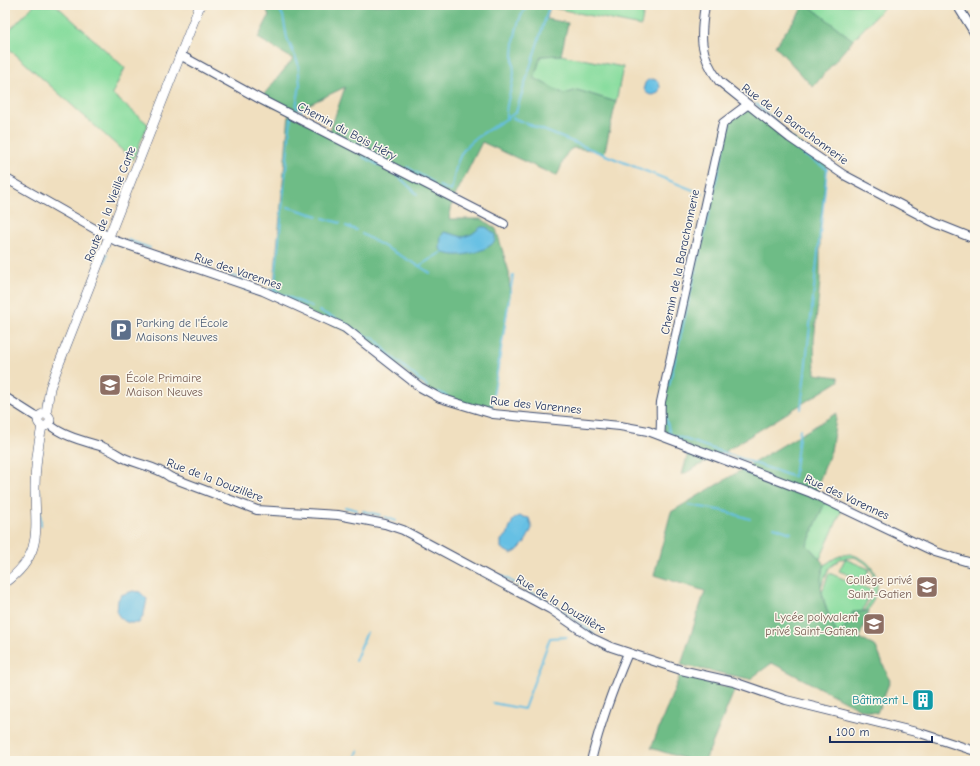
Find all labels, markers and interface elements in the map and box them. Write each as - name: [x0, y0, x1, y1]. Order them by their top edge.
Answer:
- street label: Rue de la Barachonnerie: [739, 81, 851, 167]
- street label: Chemin du Bois Héry: [295, 99, 399, 163]
- street label: Route de la Vieille Carte: [82, 144, 138, 264]
- street label: Chemin de la Barachonnerie: [658, 188, 702, 336]
- street label: Rue des Varennes: [192, 249, 284, 293]
- place label: Parking de l'École Maisons Neuves: [136, 316, 228, 344]
- parking icon: Parking de l'École Maisons Neuves: [108, 317, 134, 343]
- place label: École Primaire Maison Neuves: [126, 371, 203, 399]
- school or university icon: École Primaire Maison Neuves: [97, 372, 123, 398]
- street label: Rue des Varennes: [490, 393, 582, 417]
- street label: Rue de la Douzillère: [165, 455, 265, 505]
- street label: Rue des Varennes: [803, 471, 891, 523]
- street label: Rue de la Douzillère: [514, 572, 608, 636]
- place label: Collège privé Saint-Gatien: [846, 573, 912, 601]
- school or university icon: Collège privé Saint-Gatien: [914, 574, 940, 600]
- place label: Lycée polyvalent privé Saint-Gatien: [765, 610, 859, 638]
- school or university icon: Lycée polyvalent privé Saint-Gatien: [861, 611, 887, 637]
- building icon: Bâtiment L: [910, 687, 936, 713]
- place label: Bâtiment L: [852, 693, 908, 707]
- scale bar: [830, 718, 932, 744]
- text: 100 m: [836, 725, 869, 739]

